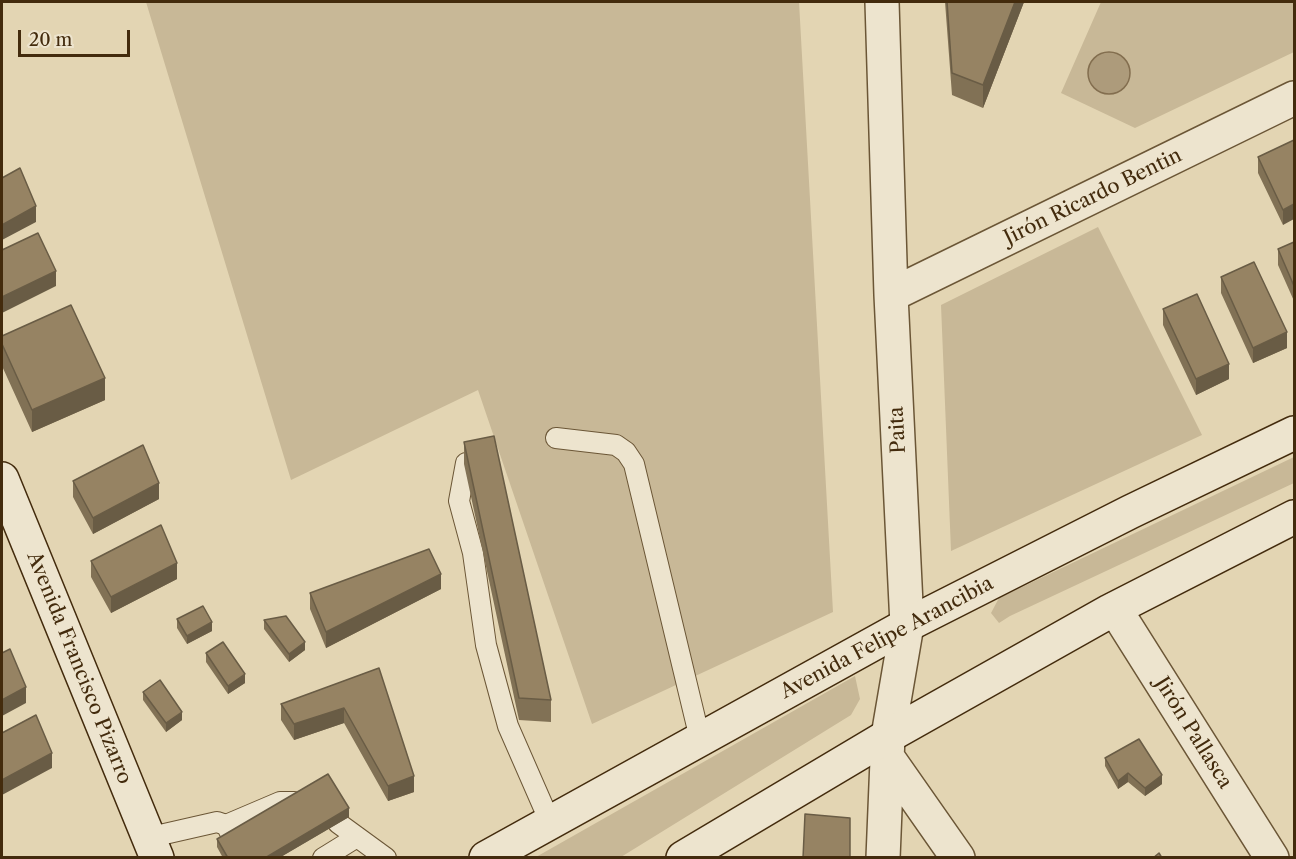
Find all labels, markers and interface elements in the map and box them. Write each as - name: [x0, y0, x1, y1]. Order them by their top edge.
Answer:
- scale bar: [21, 18, 134, 56]
- text: 20 m: [29, 29, 72, 51]
- street label: Jirón Ricardo Bentin: [1000, 144, 1186, 250]
- street label: Paita: [885, 406, 911, 454]
- street label: Avenida Francisco Pizarro: [21, 548, 137, 788]
- street label: Avenida Felipe Arancibia: [777, 572, 997, 704]
- street label: Jirón Pallasca: [1149, 673, 1237, 793]

